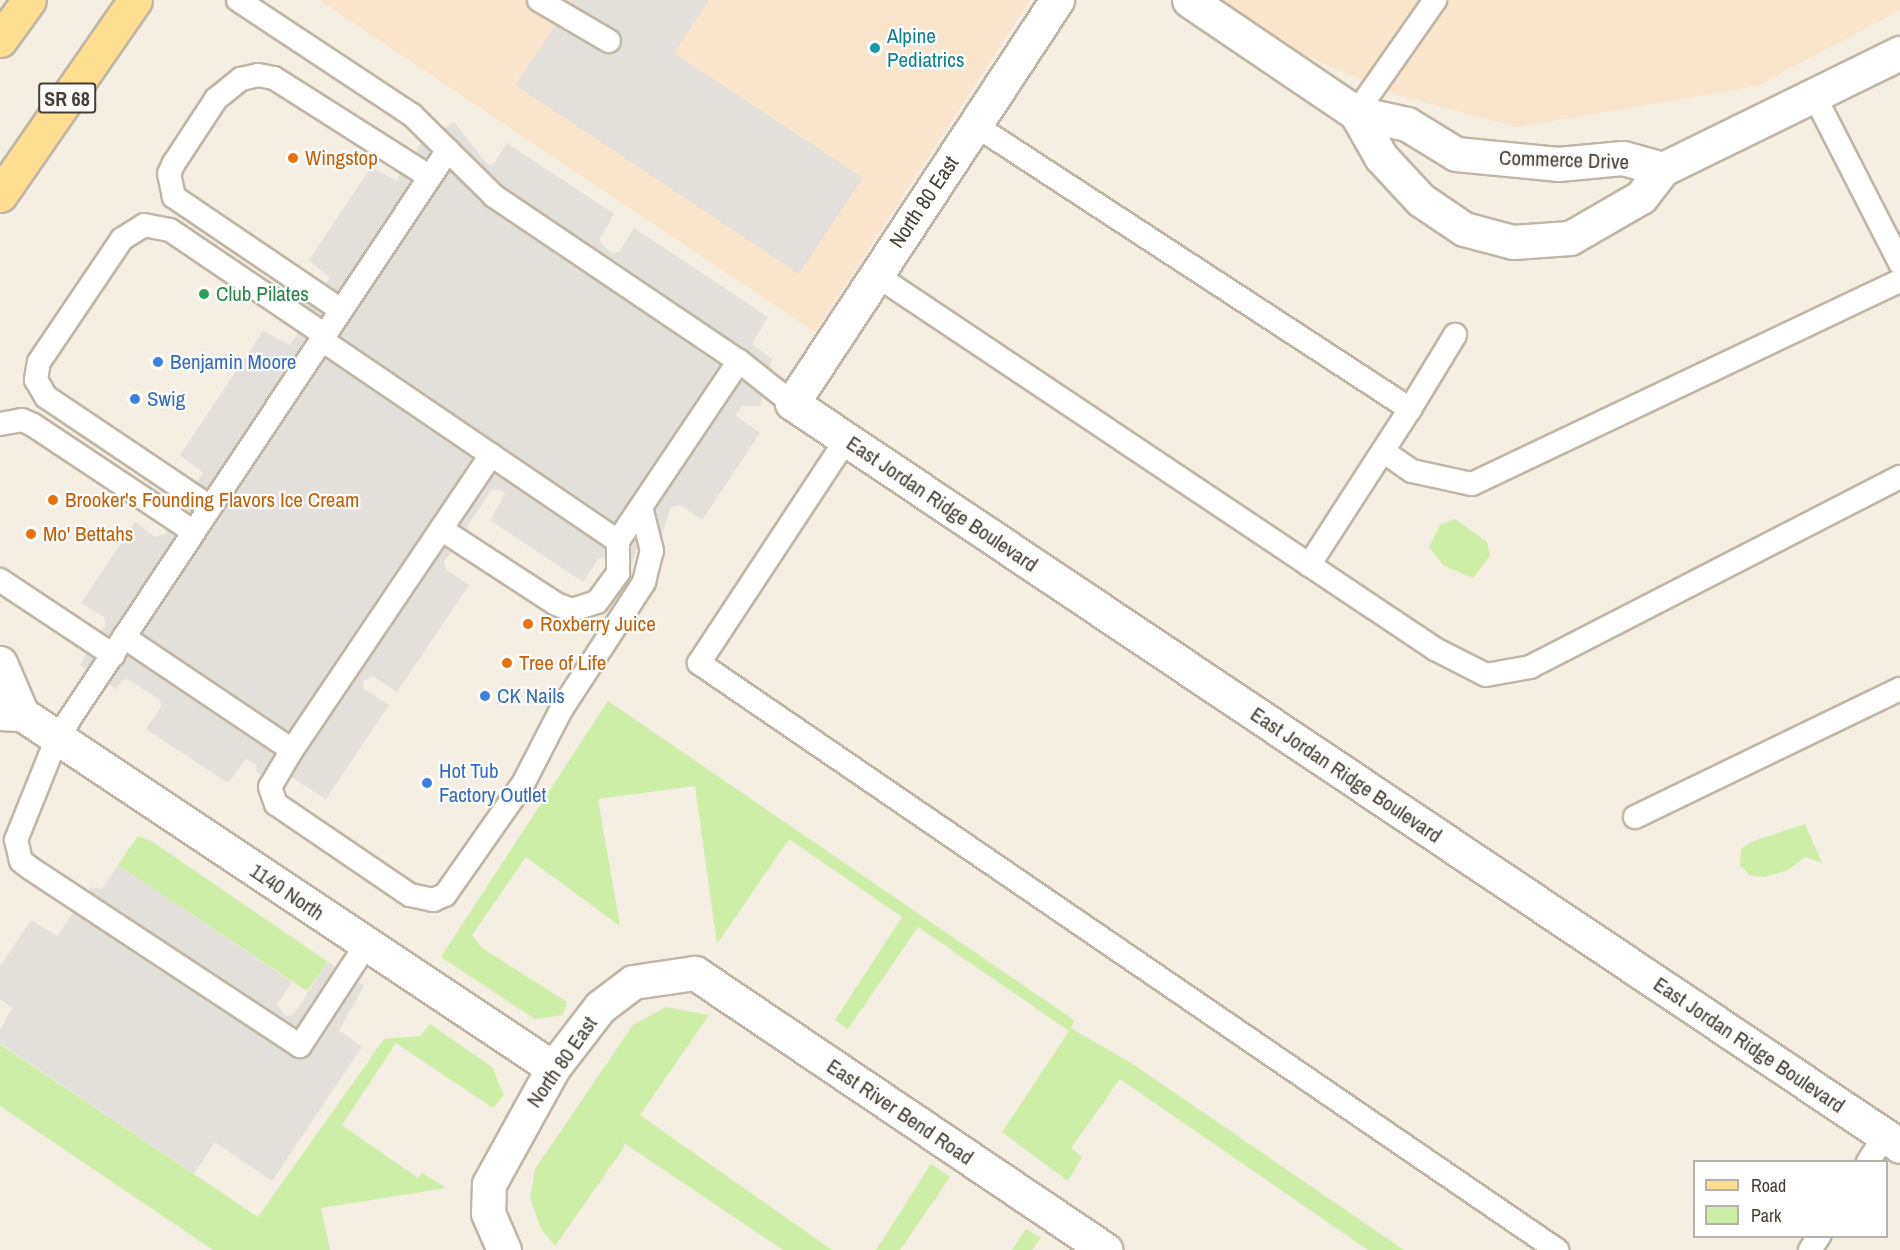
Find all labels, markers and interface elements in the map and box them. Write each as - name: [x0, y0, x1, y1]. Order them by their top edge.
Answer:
- place label: Alpine Pediatrics: [887, 23, 965, 73]
- marker: Alpine Pediatrics: [868, 41, 882, 55]
- road number: SR 68: [37, 81, 97, 115]
- place label: Wingstop: [305, 145, 378, 171]
- street label: Commerce Drive: [1499, 145, 1629, 175]
- marker: Wingstop: [286, 151, 300, 165]
- street label: North 80 East: [884, 151, 964, 253]
- place label: Club Pilates: [216, 281, 309, 307]
- marker: Club Pilates: [197, 287, 211, 301]
- place label: Benjamin Moore: [170, 349, 296, 375]
- marker: Benjamin Moore: [151, 355, 165, 369]
- place label: Swig: [147, 386, 185, 412]
- marker: Swig: [128, 392, 142, 406]
- street label: East Jordan Ridge Boulevard: [842, 431, 1042, 577]
- place label: Brooker's Founding Flavors Ice Cream: [65, 487, 359, 513]
- marker: Brooker's Founding Flavors Ice Cream: [46, 493, 60, 507]
- place label: Mo' Bettahs: [43, 521, 133, 547]
- marker: Mo' Bettahs: [24, 527, 38, 541]
- place label: Roxberry Juice: [540, 611, 656, 637]
- marker: Roxberry Juice: [521, 617, 535, 631]
- place label: Tree of Life: [519, 650, 606, 676]
- marker: Tree of Life: [500, 656, 514, 670]
- place label: CK Nails: [497, 683, 565, 709]
- marker: CK Nails: [478, 689, 492, 703]
- street label: East Jordan Ridge Boulevard: [1246, 702, 1446, 848]
- place label: Hot Tub Factory Outlet: [439, 758, 546, 808]
- marker: Hot Tub Factory Outlet: [420, 776, 434, 790]
- street label: 1140 North: [245, 858, 329, 926]
- street label: East Jordan Ridge Boulevard: [1649, 972, 1849, 1118]
- street label: North 80 East: [521, 1012, 603, 1112]
- street label: East River Bend Road: [822, 1054, 978, 1170]
- legend: [1693, 1160, 1888, 1238]
- text: Road: [1751, 1173, 1786, 1198]
- text: Park: [1751, 1203, 1781, 1228]

